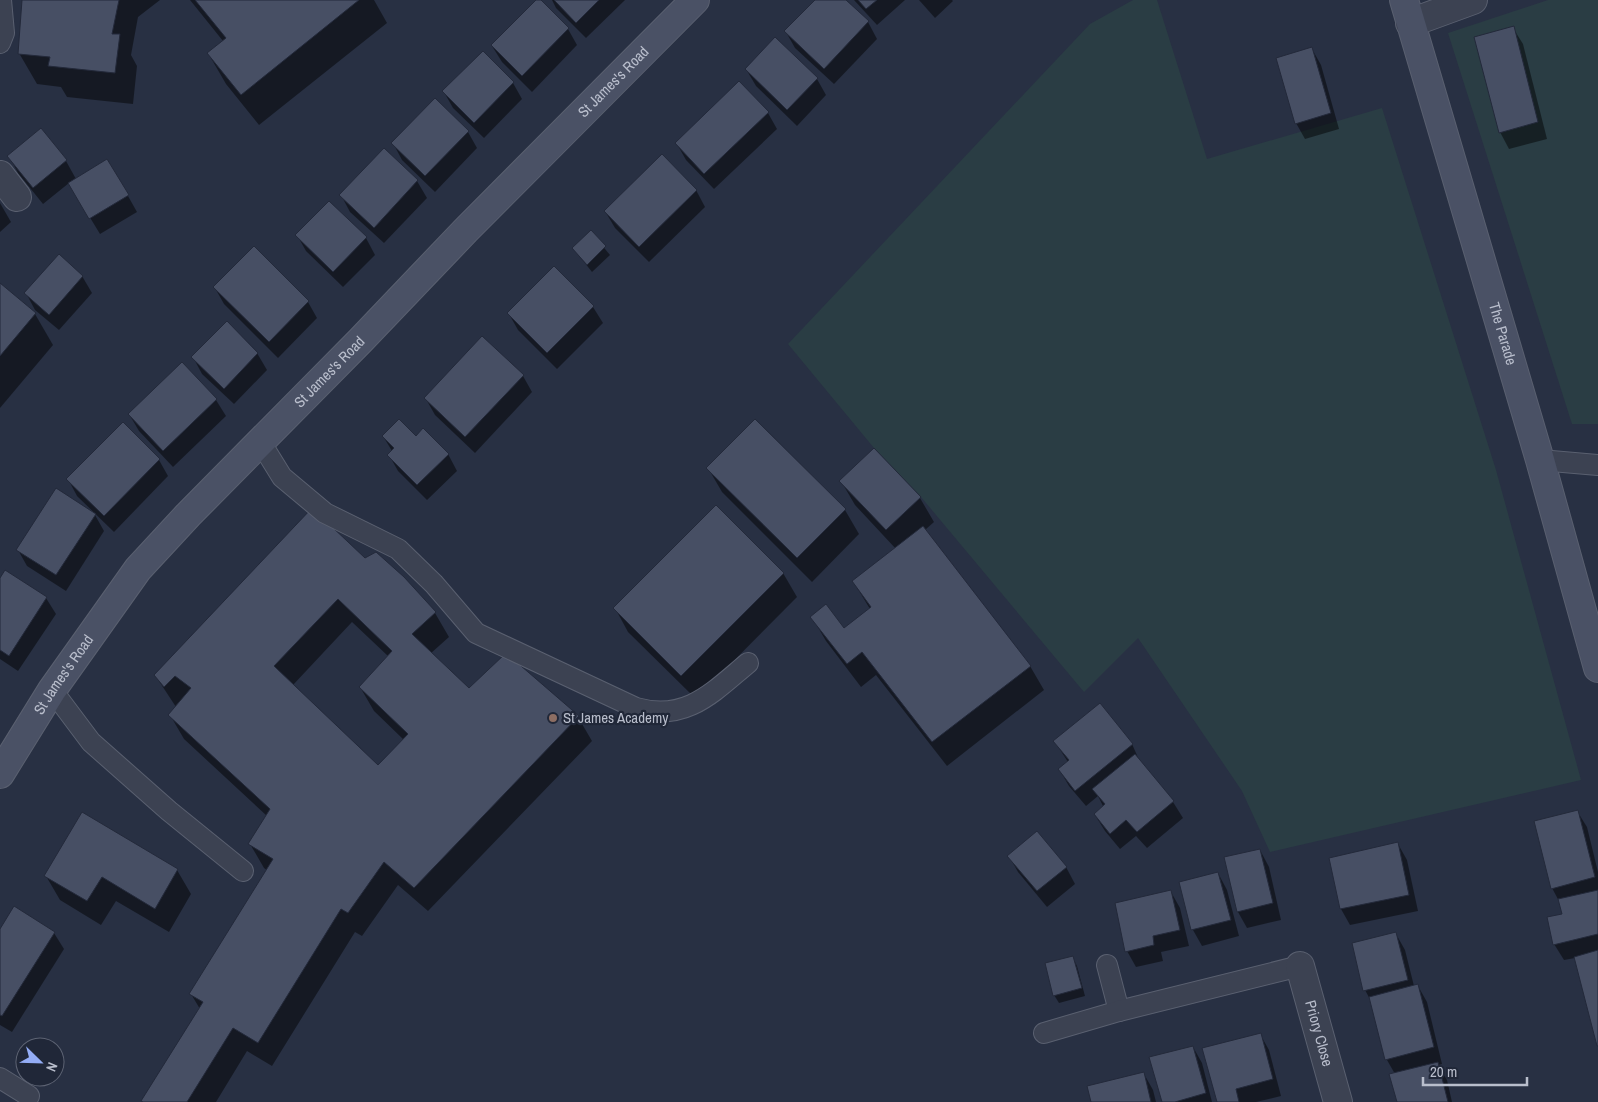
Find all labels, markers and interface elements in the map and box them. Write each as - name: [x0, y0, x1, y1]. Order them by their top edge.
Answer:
- street label: St James's Road: [573, 41, 653, 122]
- street label: The Parade: [1484, 300, 1522, 368]
- street label: St James's Road: [289, 331, 369, 412]
- street label: St James's Road: [28, 630, 98, 718]
- place label: St James Academy: [563, 707, 669, 728]
- marker: St James Academy: [547, 712, 559, 724]
- street label: Priory Close: [1300, 998, 1339, 1069]
- north arrow: [15, 1037, 65, 1087]
- scale bar: [1423, 1054, 1527, 1086]
- text: N: [42, 1060, 62, 1074]
- text: 20 m: [1430, 1061, 1457, 1082]

